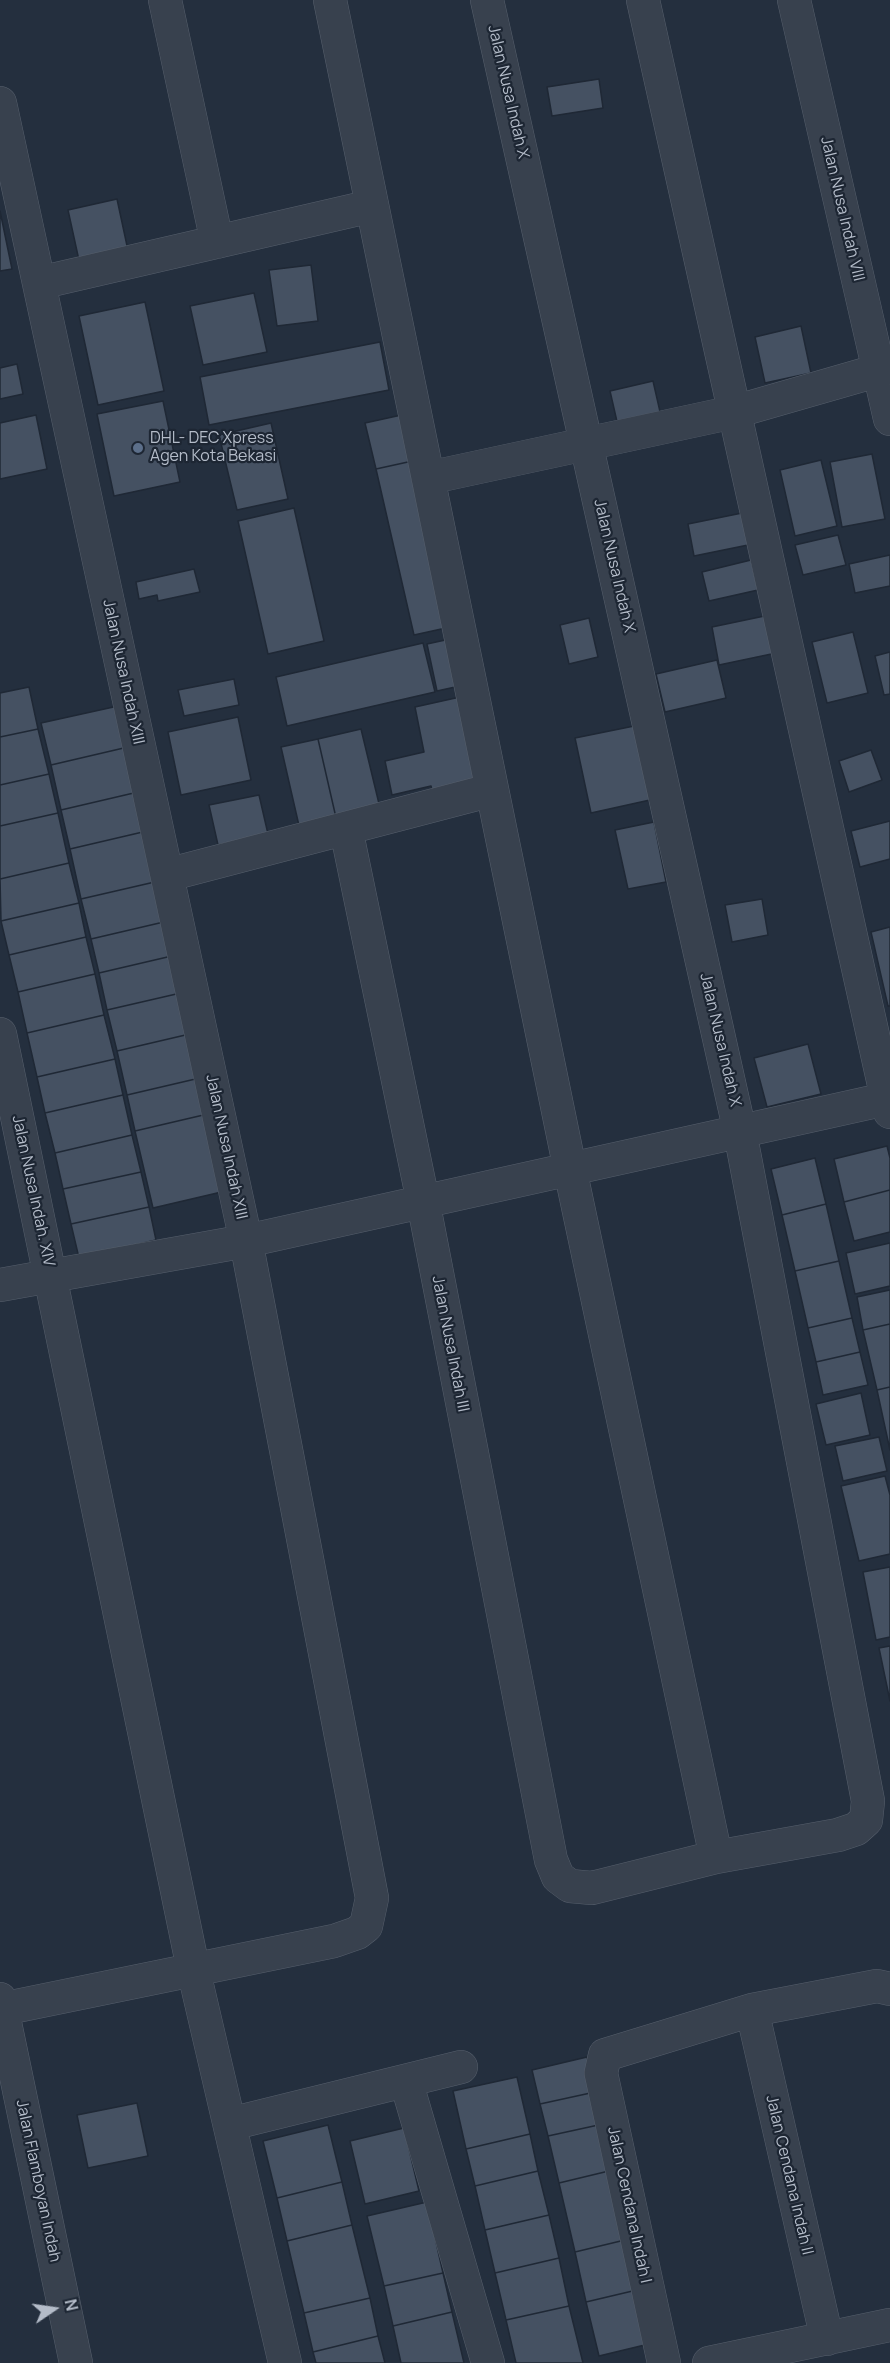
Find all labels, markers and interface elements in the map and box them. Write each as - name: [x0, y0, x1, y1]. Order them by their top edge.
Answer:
- street label: Jalan Nusa Indah X: [483, 23, 533, 161]
- street label: Jalan Nusa Indah VIII: [816, 135, 868, 283]
- place label: DHL- DEC Xpress Agen Kota Bekasi: [150, 429, 276, 467]
- marker: DHL- DEC Xpress Agen Kota Bekasi: [131, 441, 145, 455]
- street label: Jalan Nusa Indah X: [589, 497, 639, 635]
- street label: Jalan Nusa Indah XIII: [98, 598, 148, 746]
- street label: Jalan Nusa Indah X: [695, 971, 745, 1109]
- street label: Jalan Nusa Indah XIII: [201, 1073, 251, 1221]
- street label: Jalan Nusa Indah. XIV: [8, 1114, 58, 1268]
- street label: Jalan Nusa Indah III: [427, 1274, 473, 1414]
- street label: Jalan Cendana Indah II: [761, 2093, 817, 2257]
- street label: Jalan Flamboyan Indah: [11, 2098, 65, 2264]
- street label: Jalan Cendana Indah I: [603, 2125, 655, 2285]
- north arrow: [24, 2279, 84, 2339]
- text: N: [60, 2297, 84, 2313]

